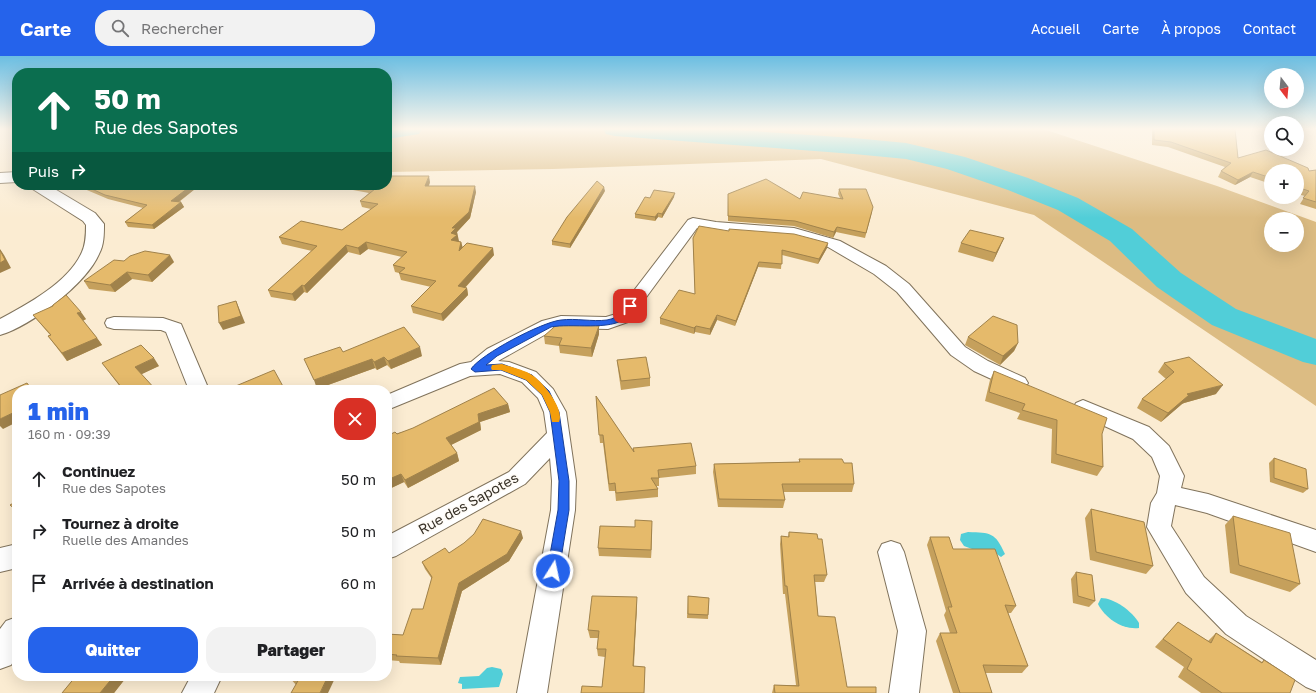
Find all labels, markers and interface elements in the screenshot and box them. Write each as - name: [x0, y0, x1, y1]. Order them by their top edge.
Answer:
- search box: [95, 10, 375, 46]
- text: Carte: [20, 17, 71, 40]
- icon: search: [109, 17, 131, 39]
- text: Rechercher: [141, 19, 224, 37]
- text: Accueil: [1031, 20, 1080, 37]
- text: Carte: [1102, 20, 1139, 37]
- text: À propos: [1161, 20, 1221, 37]
- text: Contact: [1243, 20, 1296, 37]
- north arrow: [1264, 68, 1304, 108]
- map controls: [1264, 68, 1304, 252]
- text: 50 m: [94, 82, 161, 115]
- icon: ahead: [28, 84, 80, 136]
- text: Rue des Sapotes: [94, 116, 238, 138]
- button: search: [1264, 116, 1304, 156]
- icon: right: [67, 160, 89, 182]
- text: Puis: [28, 162, 59, 180]
- button: +: [1264, 164, 1304, 204]
- button: −: [1264, 212, 1304, 252]
- pin: [613, 289, 647, 323]
- icon: arrive: [619, 295, 641, 317]
- text: 1 min: [28, 396, 89, 425]
- button: close: [334, 398, 376, 440]
- text: 160 m · 09:39: [28, 426, 111, 442]
- text: Continuez: [62, 462, 135, 480]
- icon: ahead: [28, 468, 50, 490]
- street label: Rue des Sapotes: [415, 468, 521, 538]
- text: 50 m: [341, 470, 376, 488]
- text: Rue des Sapotes: [62, 480, 166, 496]
- text: Tournez à droite: [62, 514, 179, 532]
- icon: right: [28, 520, 50, 542]
- text: 50 m: [341, 522, 376, 540]
- text: Ruelle des Amandes: [62, 532, 189, 548]
- position arrow: [532, 550, 574, 592]
- icon: arrive: [28, 572, 50, 594]
- text: Arrivée à destination: [62, 574, 214, 592]
- text: 60 m: [341, 574, 376, 592]
- button: Quitter: [28, 627, 198, 673]
- button: Partager: [206, 627, 376, 673]

